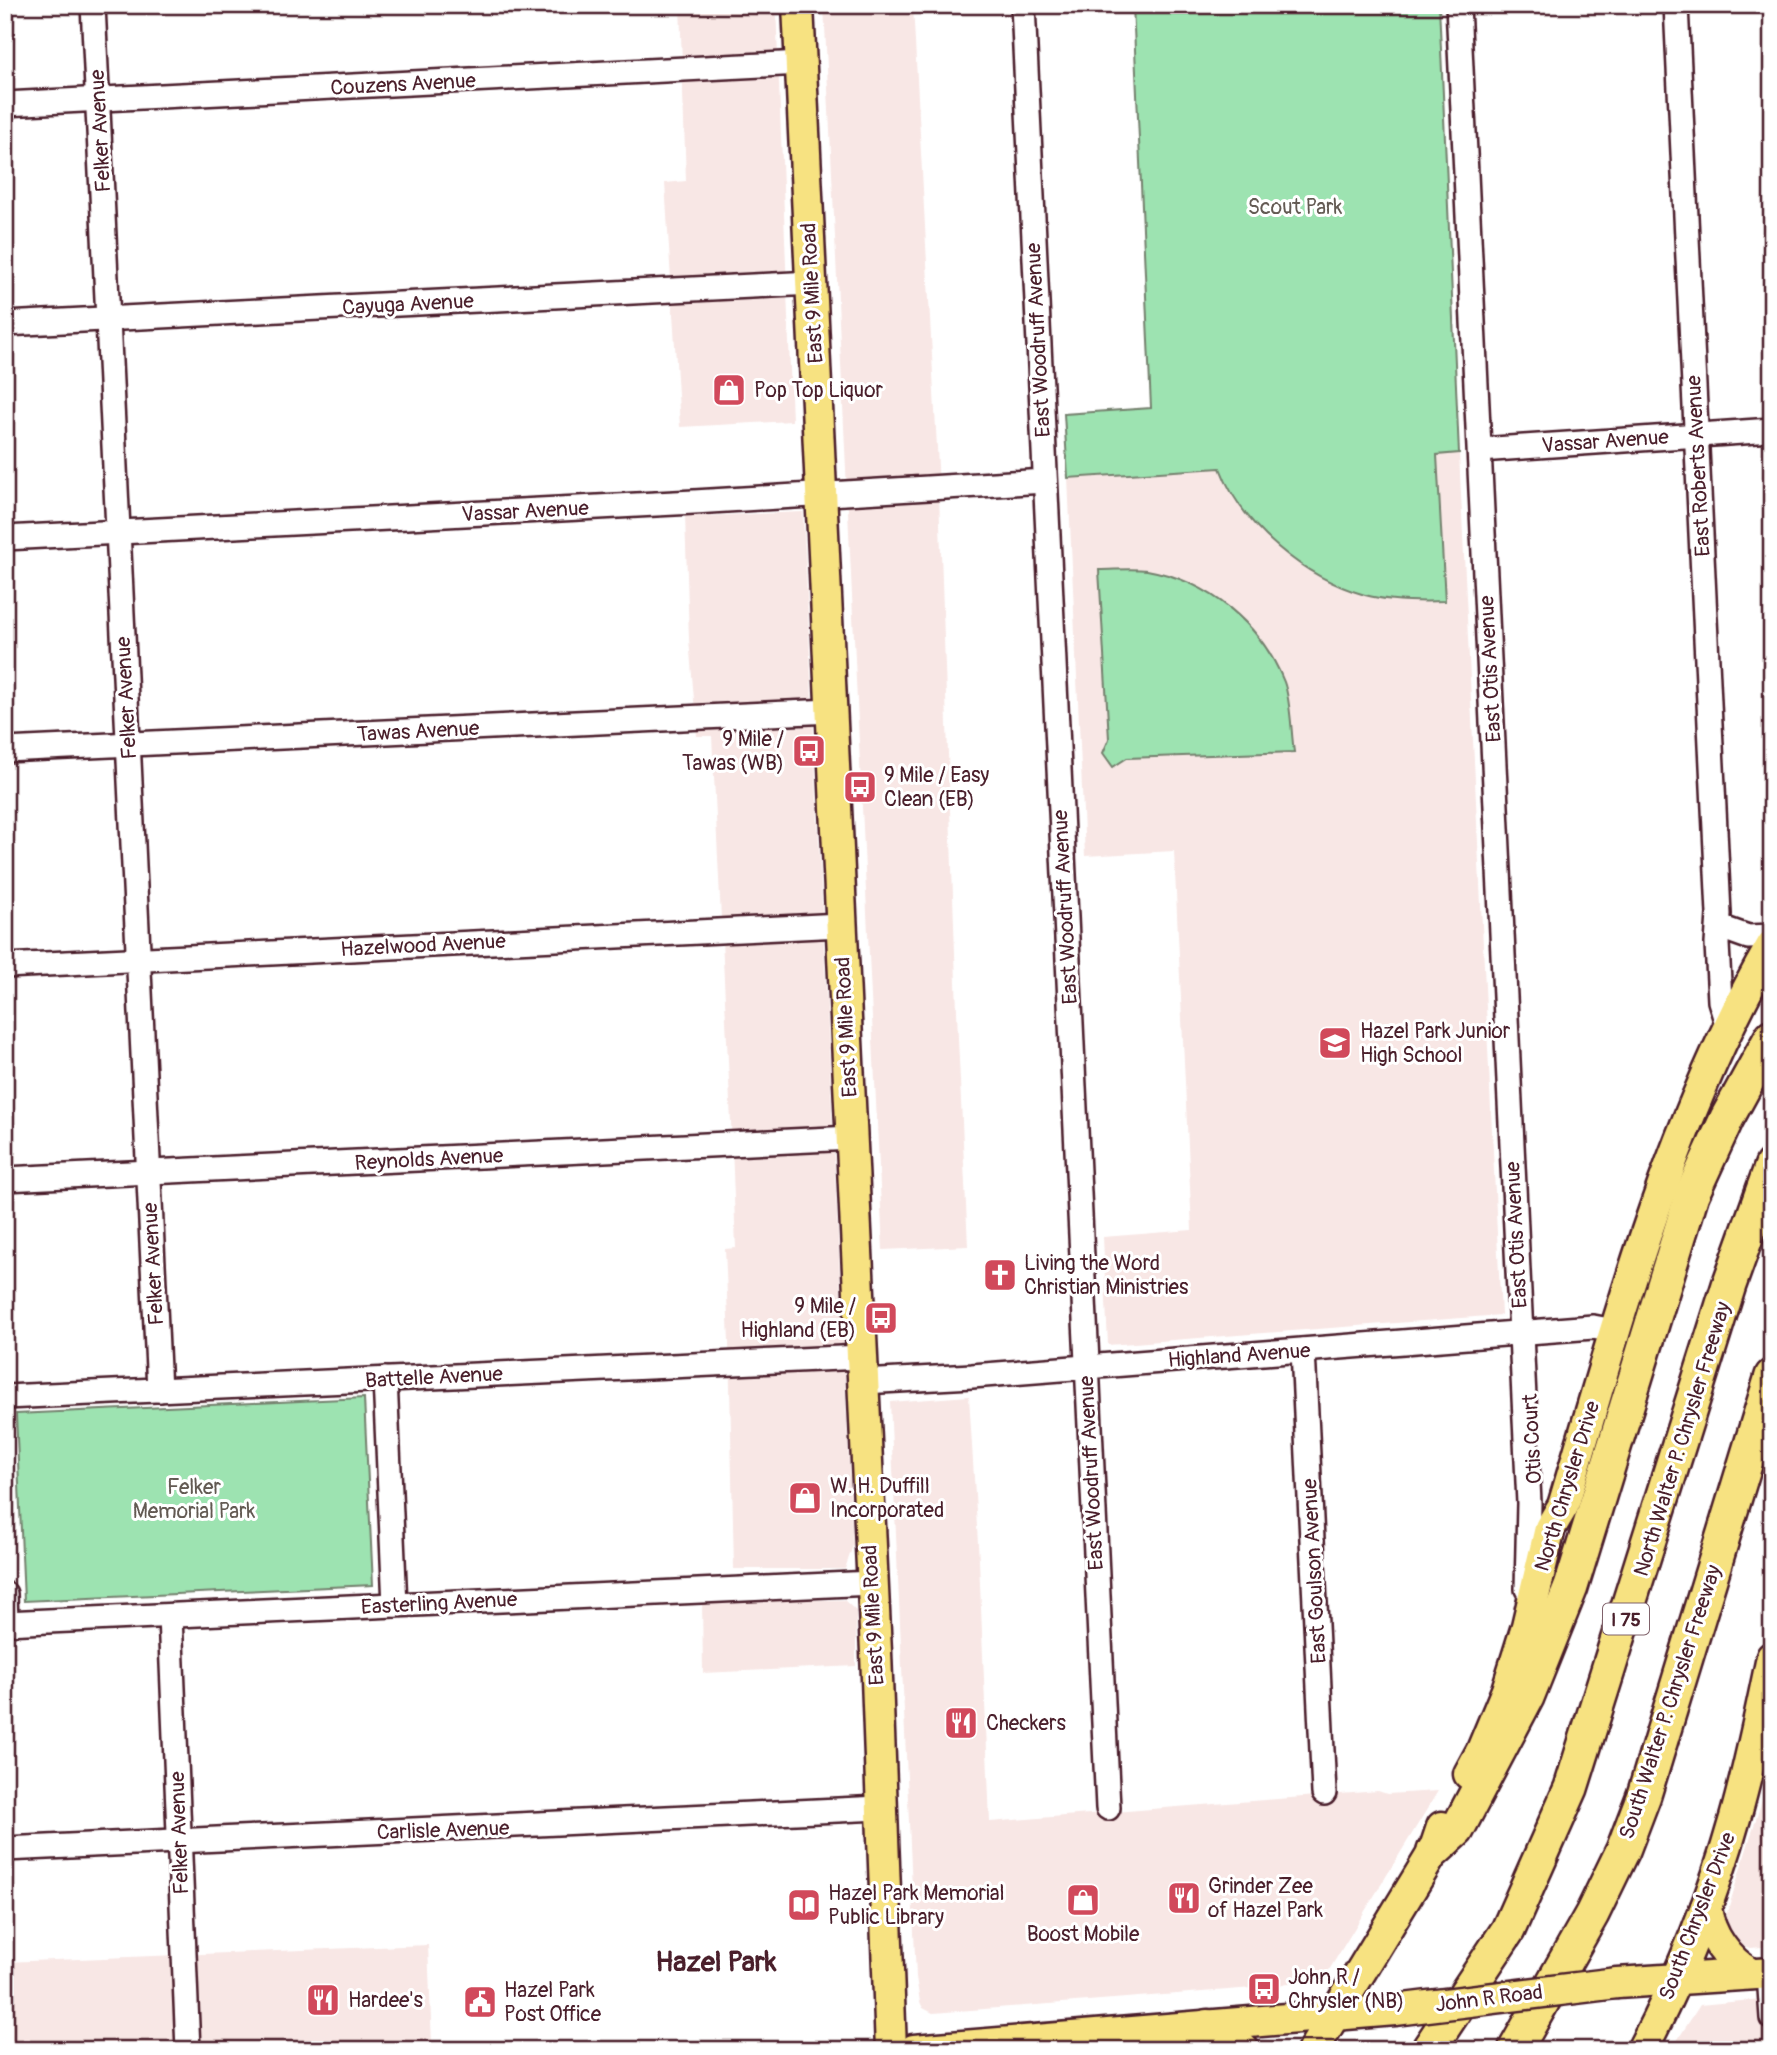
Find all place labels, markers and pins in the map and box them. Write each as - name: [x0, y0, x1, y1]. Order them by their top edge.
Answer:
- shop icon: Pop Top Liquor: [710, 371, 748, 409]
- place label: Pop Top Liquor: [754, 377, 883, 404]
- place label: 9 Mile / Tawas (WB): [682, 726, 784, 777]
- bus stop icon: 9 Mile / Tawas (WB): [790, 732, 828, 770]
- place label: 9 Mile / Easy Clean (EB): [884, 762, 989, 813]
- bus stop icon: 9 Mile / Easy Clean (EB): [841, 768, 879, 806]
- place label: Hazel Park Junior High School: [1360, 1018, 1511, 1069]
- school or university icon: Hazel Park Junior High School: [1316, 1024, 1354, 1062]
- place label: Living the Word Christian Ministries: [1024, 1250, 1189, 1301]
- church icon: Living the Word Christian Ministries: [981, 1256, 1019, 1294]
- place label: 9 Mile / Highland (EB): [741, 1293, 856, 1344]
- bus stop icon: 9 Mile / Highland (EB): [862, 1299, 900, 1337]
- place label: W. H. Duffill Incorporated: [830, 1473, 944, 1524]
- shop icon: W. H. Duffill Incorporated: [786, 1479, 824, 1517]
- restaurant icon: Checkers: [942, 1704, 980, 1742]
- place label: Checkers: [986, 1710, 1066, 1737]
- place label: Grinder Zee of Hazel Park: [1208, 1873, 1323, 1924]
- restaurant icon: Grinder Zee of Hazel Park: [1165, 1879, 1203, 1917]
- place label: Hazel Park Memorial Public Library: [828, 1880, 1004, 1931]
- shop icon: Boost Mobile: [1064, 1881, 1102, 1919]
- library icon: Hazel Park Memorial Public Library: [785, 1886, 823, 1924]
- place label: Boost Mobile: [1027, 1921, 1140, 1948]
- place label: John R / Chrysler (NB): [1288, 1964, 1404, 2015]
- bus stop icon: John R / Chrysler (NB): [1245, 1970, 1283, 2008]
- place label: Hazel Park Post Office: [504, 1977, 602, 2028]
- restaurant icon: Hardee's: [304, 1981, 342, 2019]
- public building icon: Hazel Park Post Office: [461, 1983, 499, 2021]
- place label: Hardee's: [348, 1987, 423, 2014]

